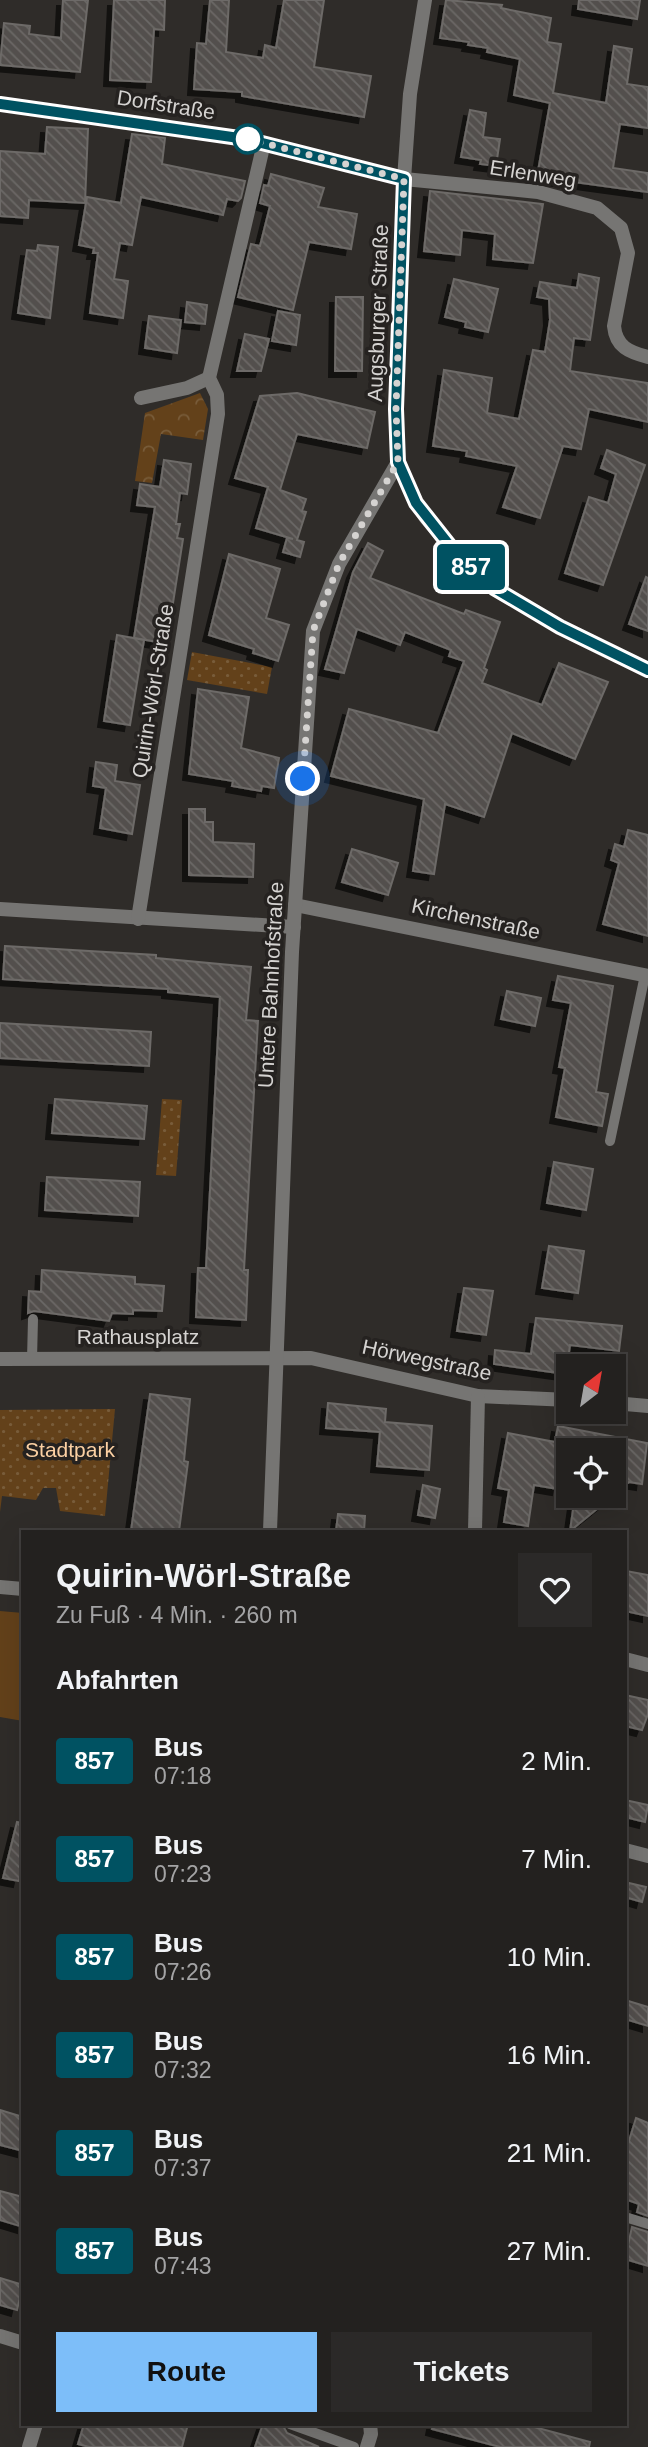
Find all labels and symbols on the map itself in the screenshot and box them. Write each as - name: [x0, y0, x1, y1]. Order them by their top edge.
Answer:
- street label: Dorfstraße: [115, 85, 217, 124]
- unlabelled marker: [233, 124, 263, 154]
- street label: Erlenweg: [488, 155, 578, 192]
- street label: Augsburger Straße: [363, 224, 392, 402]
- line badge: 857: [431, 544, 511, 590]
- street label: Quirin-Wörl-Straße: [127, 602, 178, 780]
- your location: [285, 761, 320, 796]
- street label: Untere Bahnhofstraße: [254, 881, 287, 1089]
- street label: Kirchenstraße: [410, 894, 542, 943]
- street label: Rathausplatz: [77, 1325, 199, 1348]
- street label: Hörwegstraße: [360, 1335, 494, 1384]
- north arrow: [556, 1354, 626, 1424]
- park label: Stadtpark: [25, 1438, 115, 1461]

